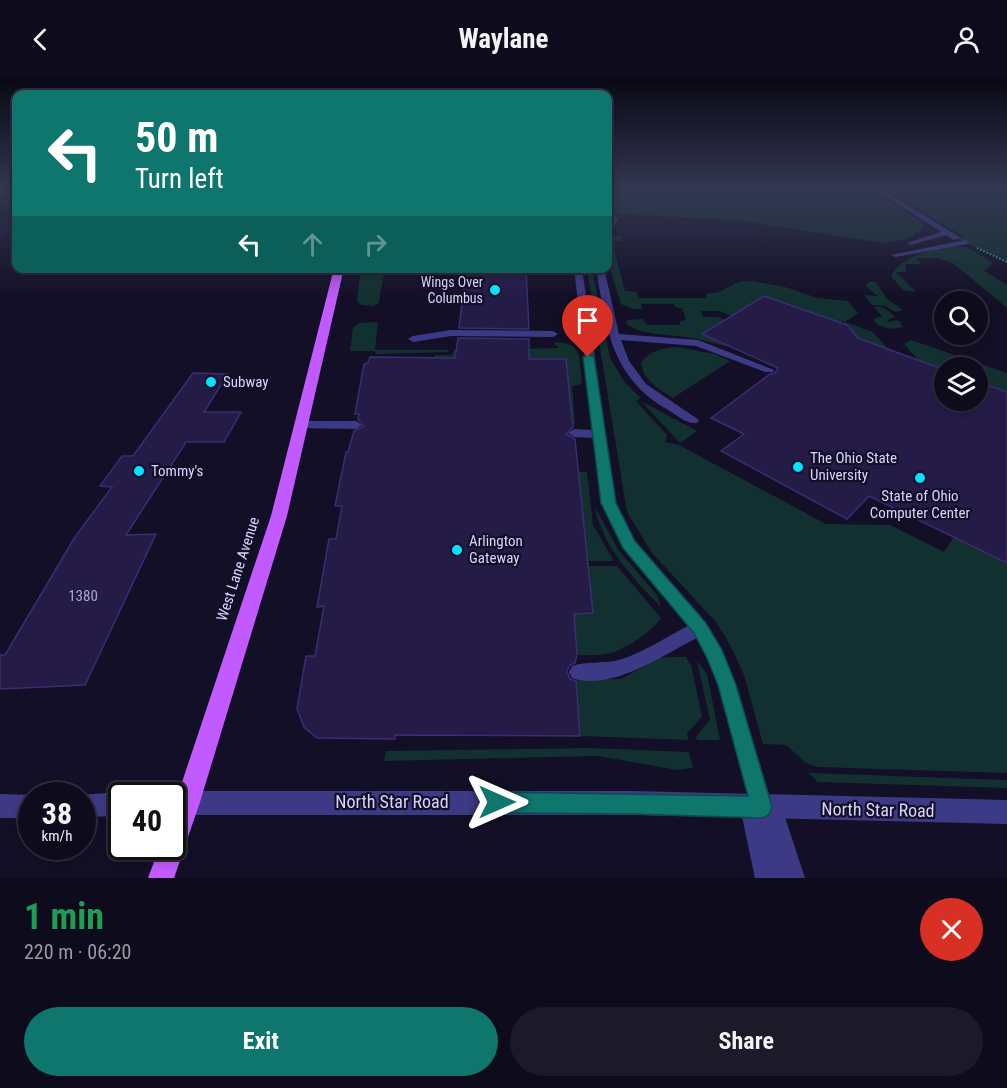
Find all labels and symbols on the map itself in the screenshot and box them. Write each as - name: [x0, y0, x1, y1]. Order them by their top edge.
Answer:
- place label: Wings Over Columbus: [421, 274, 483, 306]
- marker: Wings Over Columbus: [488, 283, 502, 297]
- pin: [562, 295, 613, 357]
- place label: Subway: [223, 373, 269, 391]
- marker: Subway: [204, 375, 218, 389]
- place label: The Ohio State University: [810, 449, 897, 484]
- marker: The Ohio State University: [791, 460, 805, 474]
- place label: Tommy's: [151, 462, 204, 480]
- marker: Tommy's: [132, 464, 146, 478]
- marker: State of Ohio Computer Center: [913, 471, 927, 485]
- place label: State of Ohio Computer Center: [870, 487, 971, 522]
- street label: West Lane Avenue: [213, 515, 263, 623]
- place label: Arlington Gateway: [469, 532, 523, 567]
- marker: Arlington Gateway: [450, 543, 464, 557]
- house number: 1380: [68, 587, 98, 605]
- position arrow: [465, 770, 529, 834]
- speed limit sign: 40: [108, 782, 186, 860]
- street label: North Star Road: [335, 791, 449, 812]
- street label: North Star Road: [821, 798, 935, 821]

